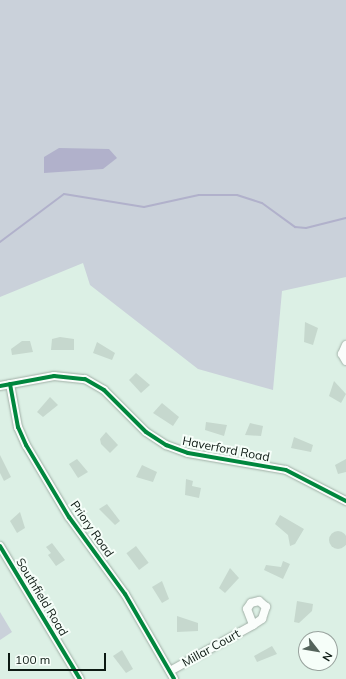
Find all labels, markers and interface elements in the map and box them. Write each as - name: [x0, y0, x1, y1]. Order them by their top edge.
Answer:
- street label: Haverford Road: [181, 433, 271, 465]
- street label: Priory Road: [67, 498, 117, 560]
- street label: Southfield Road: [13, 555, 71, 639]
- street label: Millar Court: [180, 626, 242, 670]
- north arrow: [298, 631, 338, 671]
- scale bar: [10, 645, 108, 671]
- text: N: [319, 649, 336, 664]
- text: 100 m: [15, 652, 50, 667]

